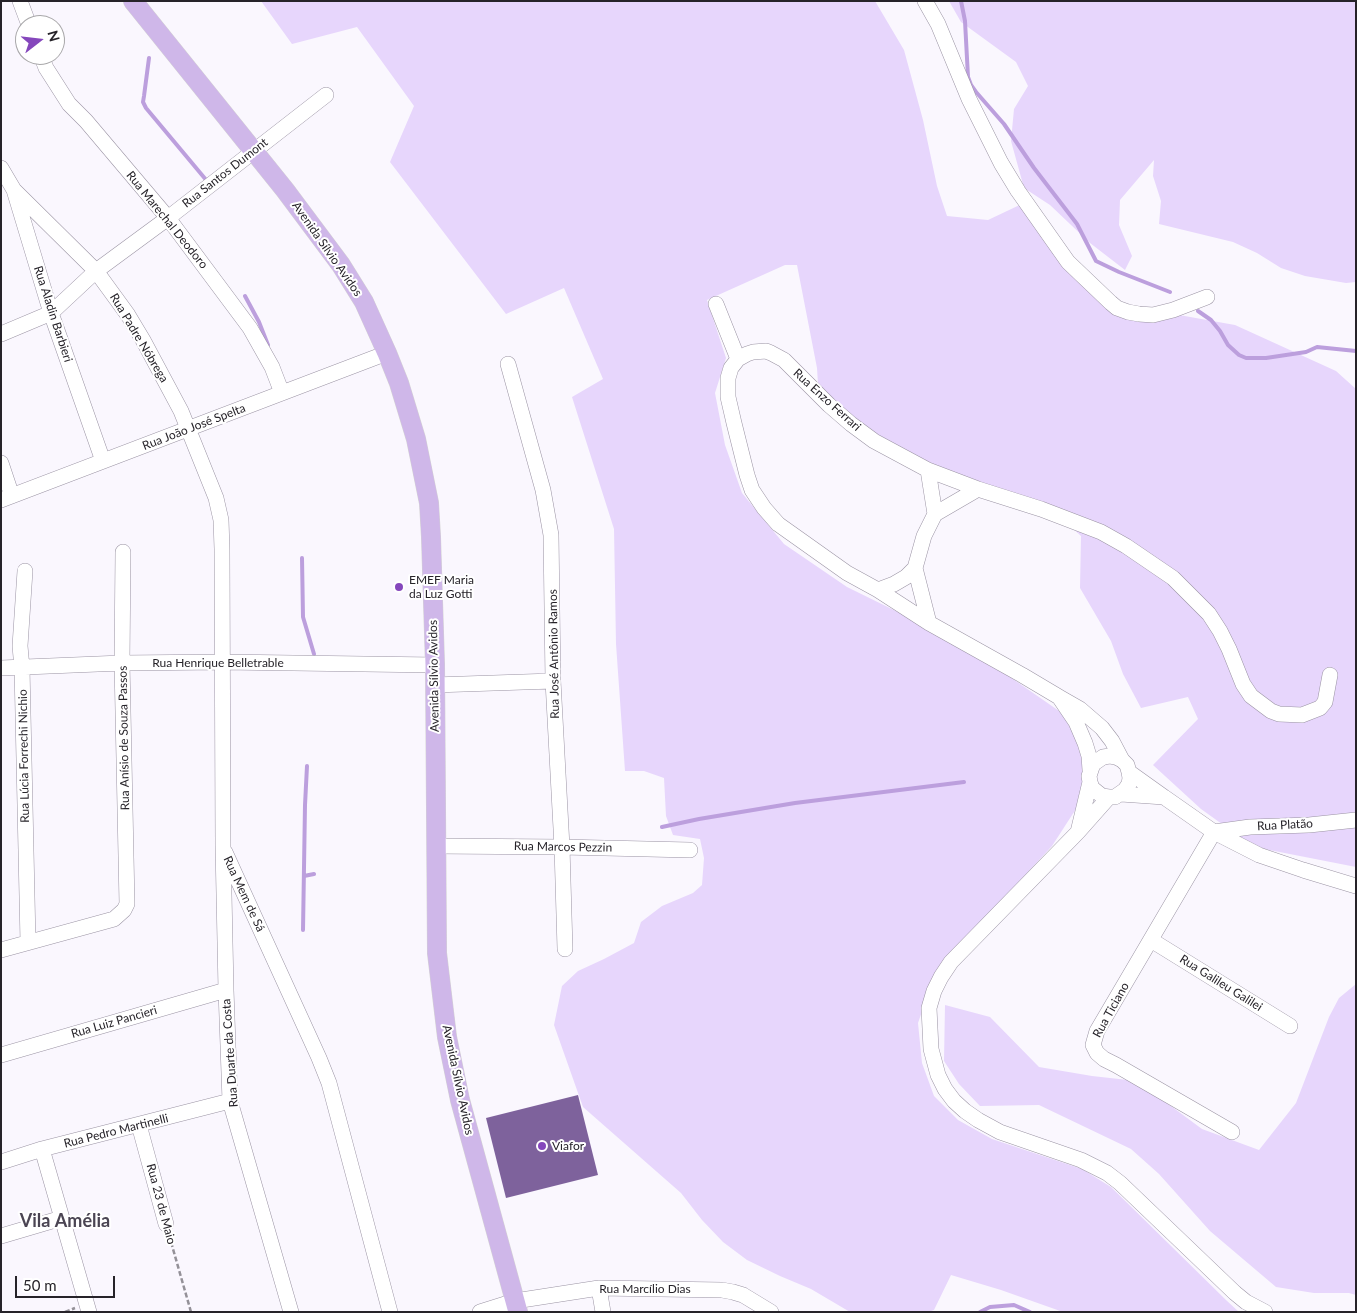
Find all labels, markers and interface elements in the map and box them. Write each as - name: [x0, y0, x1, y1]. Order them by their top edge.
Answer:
- north arrow: [15, 15, 65, 65]
- text: N: [44, 28, 64, 44]
- street label: Rua Santos Dumont: [179, 135, 271, 211]
- street label: Rua Marechal Deodoro: [123, 168, 211, 272]
- street label: Avenida Sílvio Avidos: [289, 199, 365, 299]
- street label: Rua Aladin Barbieri: [31, 264, 75, 364]
- street label: Rua Padre Nóbrega: [107, 291, 171, 385]
- street label: Rua Enzo Ferrari: [790, 366, 864, 434]
- street label: Rua João José Spelta: [140, 401, 248, 453]
- place label: EMEF Maria da Luz Gotti: [409, 573, 474, 601]
- marker: EMEF Maria da Luz Gotti: [393, 581, 405, 593]
- street label: Rua José Antônio Ramos: [546, 589, 562, 719]
- street label: Avenida Sílvio Avidos: [426, 620, 442, 732]
- street label: Rua Henrique Belletrable: [152, 656, 284, 670]
- street label: Rua Anísio de Souza Passos: [116, 666, 132, 810]
- street label: Rua Lúcia Forrechi Nichio: [16, 689, 32, 823]
- street label: Rua Platão: [1257, 816, 1313, 834]
- street label: Rua Marcos Pezzin: [514, 839, 612, 855]
- street label: Rua Mem de Sá: [220, 854, 268, 934]
- street label: Rua Galileu Galilei: [1177, 952, 1265, 1014]
- street label: Rua Ticiano: [1090, 980, 1132, 1040]
- street label: Rua Duarte da Costa: [219, 998, 241, 1108]
- street label: Rua Luiz Pancieri: [69, 1003, 159, 1041]
- street label: Avenida Sílvio Avidos: [439, 1024, 477, 1136]
- street label: Rua Pedro Martinelli: [62, 1111, 170, 1151]
- place label: Viafor: [552, 1139, 584, 1153]
- marker: Viafor: [536, 1140, 548, 1152]
- street label: Rua 23 de Maio: [143, 1162, 179, 1246]
- district label: Vila Amélia: [20, 1210, 110, 1232]
- scale bar: [18, 1266, 118, 1298]
- text: 50 m: [23, 1276, 57, 1294]
- street label: Rua Marcílio Dias: [599, 1282, 691, 1296]

